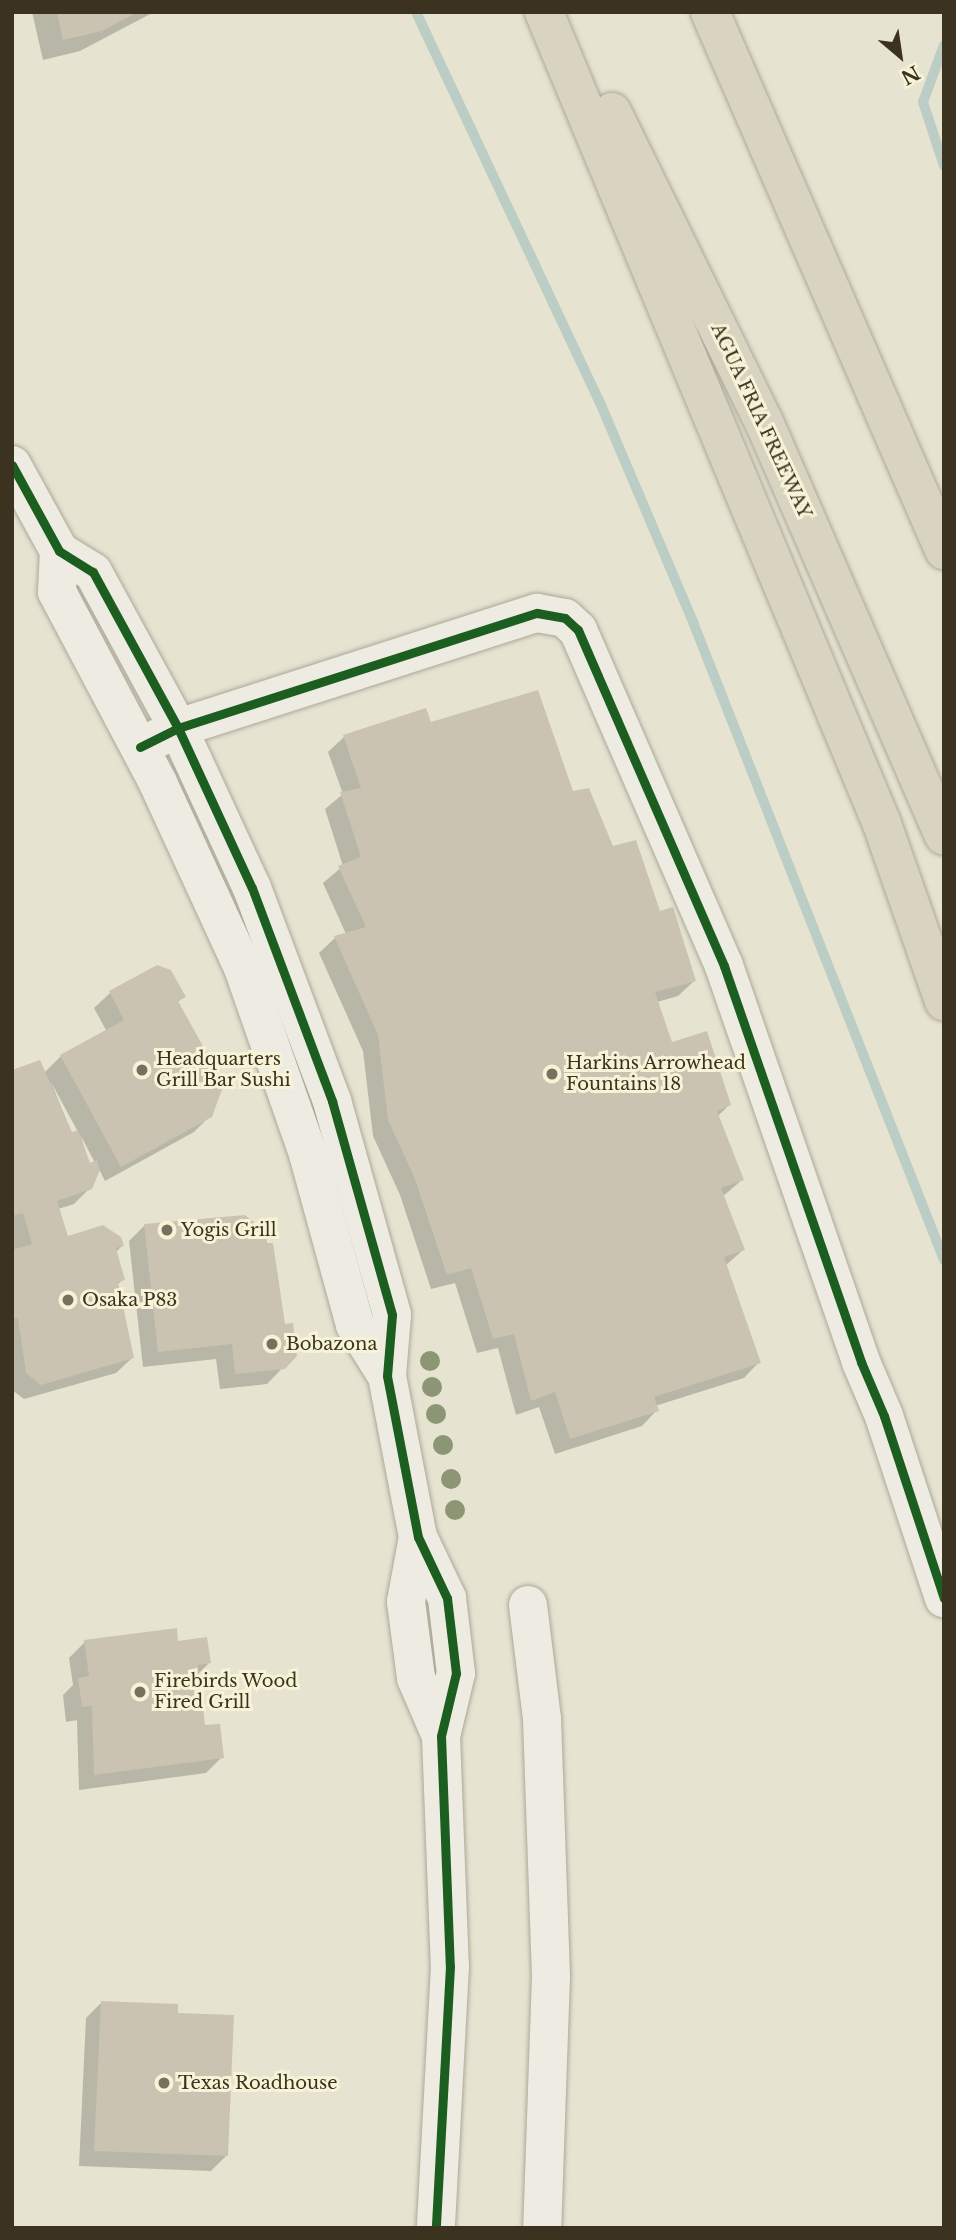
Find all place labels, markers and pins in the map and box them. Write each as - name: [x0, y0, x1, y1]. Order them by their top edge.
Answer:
- place label: Headquarters Grill Bar Sushi: [156, 1049, 291, 1092]
- place label: Harkins Arrowhead Fountains 18: [566, 1053, 747, 1096]
- marker: Headquarters Grill Bar Sushi: [134, 1062, 150, 1078]
- marker: Harkins Arrowhead Fountains 18: [544, 1066, 560, 1082]
- place label: Yogis Grill: [181, 1219, 276, 1241]
- marker: Yogis Grill: [159, 1222, 175, 1238]
- place label: Osaka P83: [82, 1289, 178, 1311]
- marker: Osaka P83: [60, 1292, 76, 1308]
- place label: Bobazona: [286, 1333, 377, 1355]
- marker: Bobazona: [264, 1336, 280, 1352]
- place label: Firebirds Wood Fired Grill: [154, 1671, 298, 1714]
- marker: Firebirds Wood Fired Grill: [132, 1684, 148, 1700]
- place label: Texas Roadhouse: [178, 2072, 338, 2094]
- marker: Texas Roadhouse: [156, 2075, 172, 2091]

